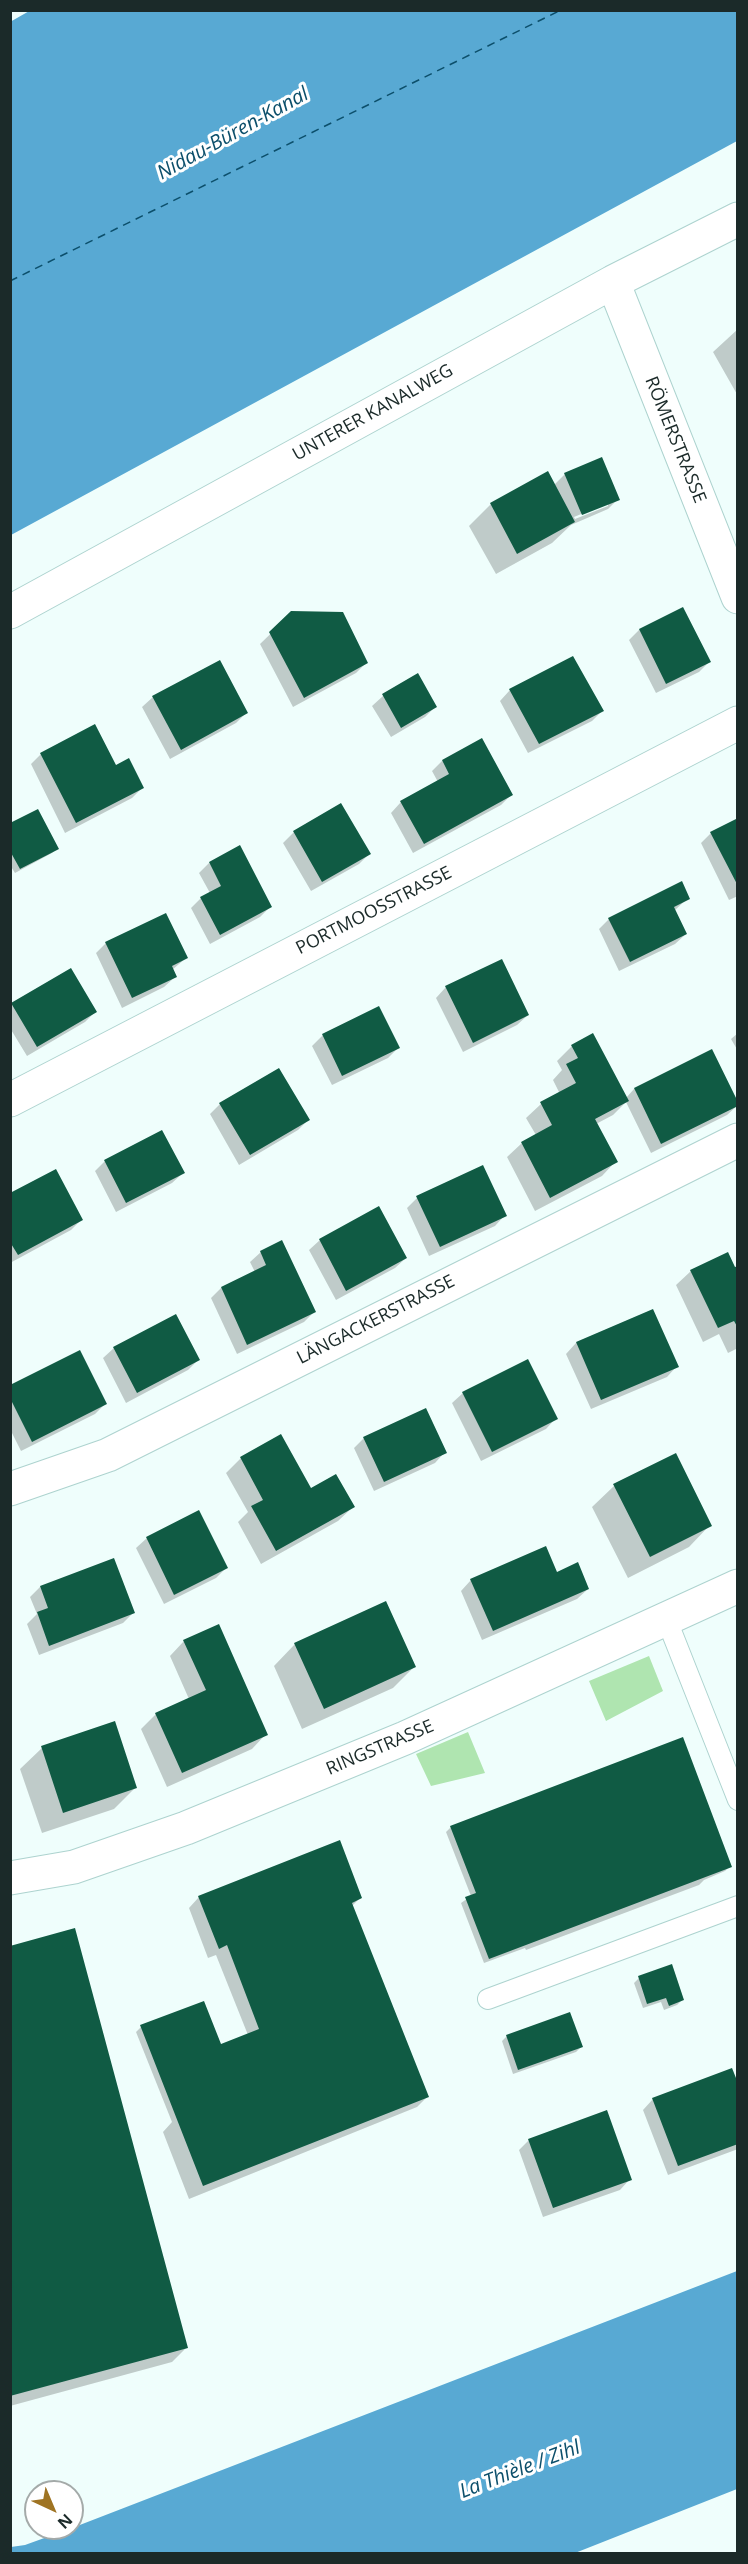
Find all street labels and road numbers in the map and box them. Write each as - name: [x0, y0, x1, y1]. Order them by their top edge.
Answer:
- street label: UNTERER KANALWEG: [289, 360, 457, 466]
- street label: RÖMERSTRASSE: [640, 374, 710, 506]
- street label: PORTMOOSSTRASSE: [293, 862, 455, 960]
- street label: LÄNGACKERSTRASSE: [293, 1271, 459, 1369]
- street label: RINGSTRASSE: [323, 1716, 437, 1780]

